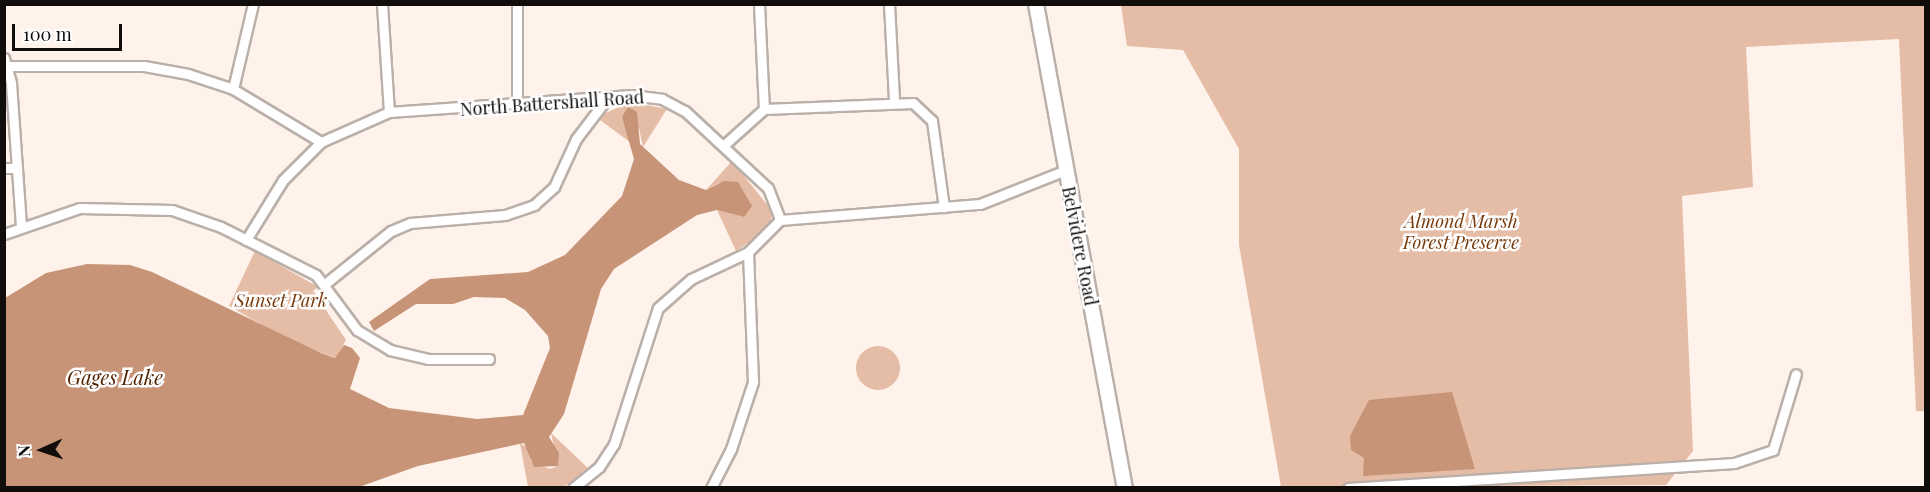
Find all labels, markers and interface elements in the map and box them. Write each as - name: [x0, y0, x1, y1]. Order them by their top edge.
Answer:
- scale bar: [15, 12, 124, 50]
- text: 100 m: [23, 22, 72, 46]
- street label: North Battershall Road: [459, 86, 645, 120]
- street label: Belvidere Road: [1058, 184, 1102, 308]
- park label: Almond Marsh Forest Preserve: [1403, 211, 1519, 254]
- park label: Sunset Park: [235, 289, 327, 311]
- water label: Gages Lake: [67, 364, 163, 388]
- north arrow: [12, 420, 72, 480]
- text: N: [13, 445, 34, 457]

